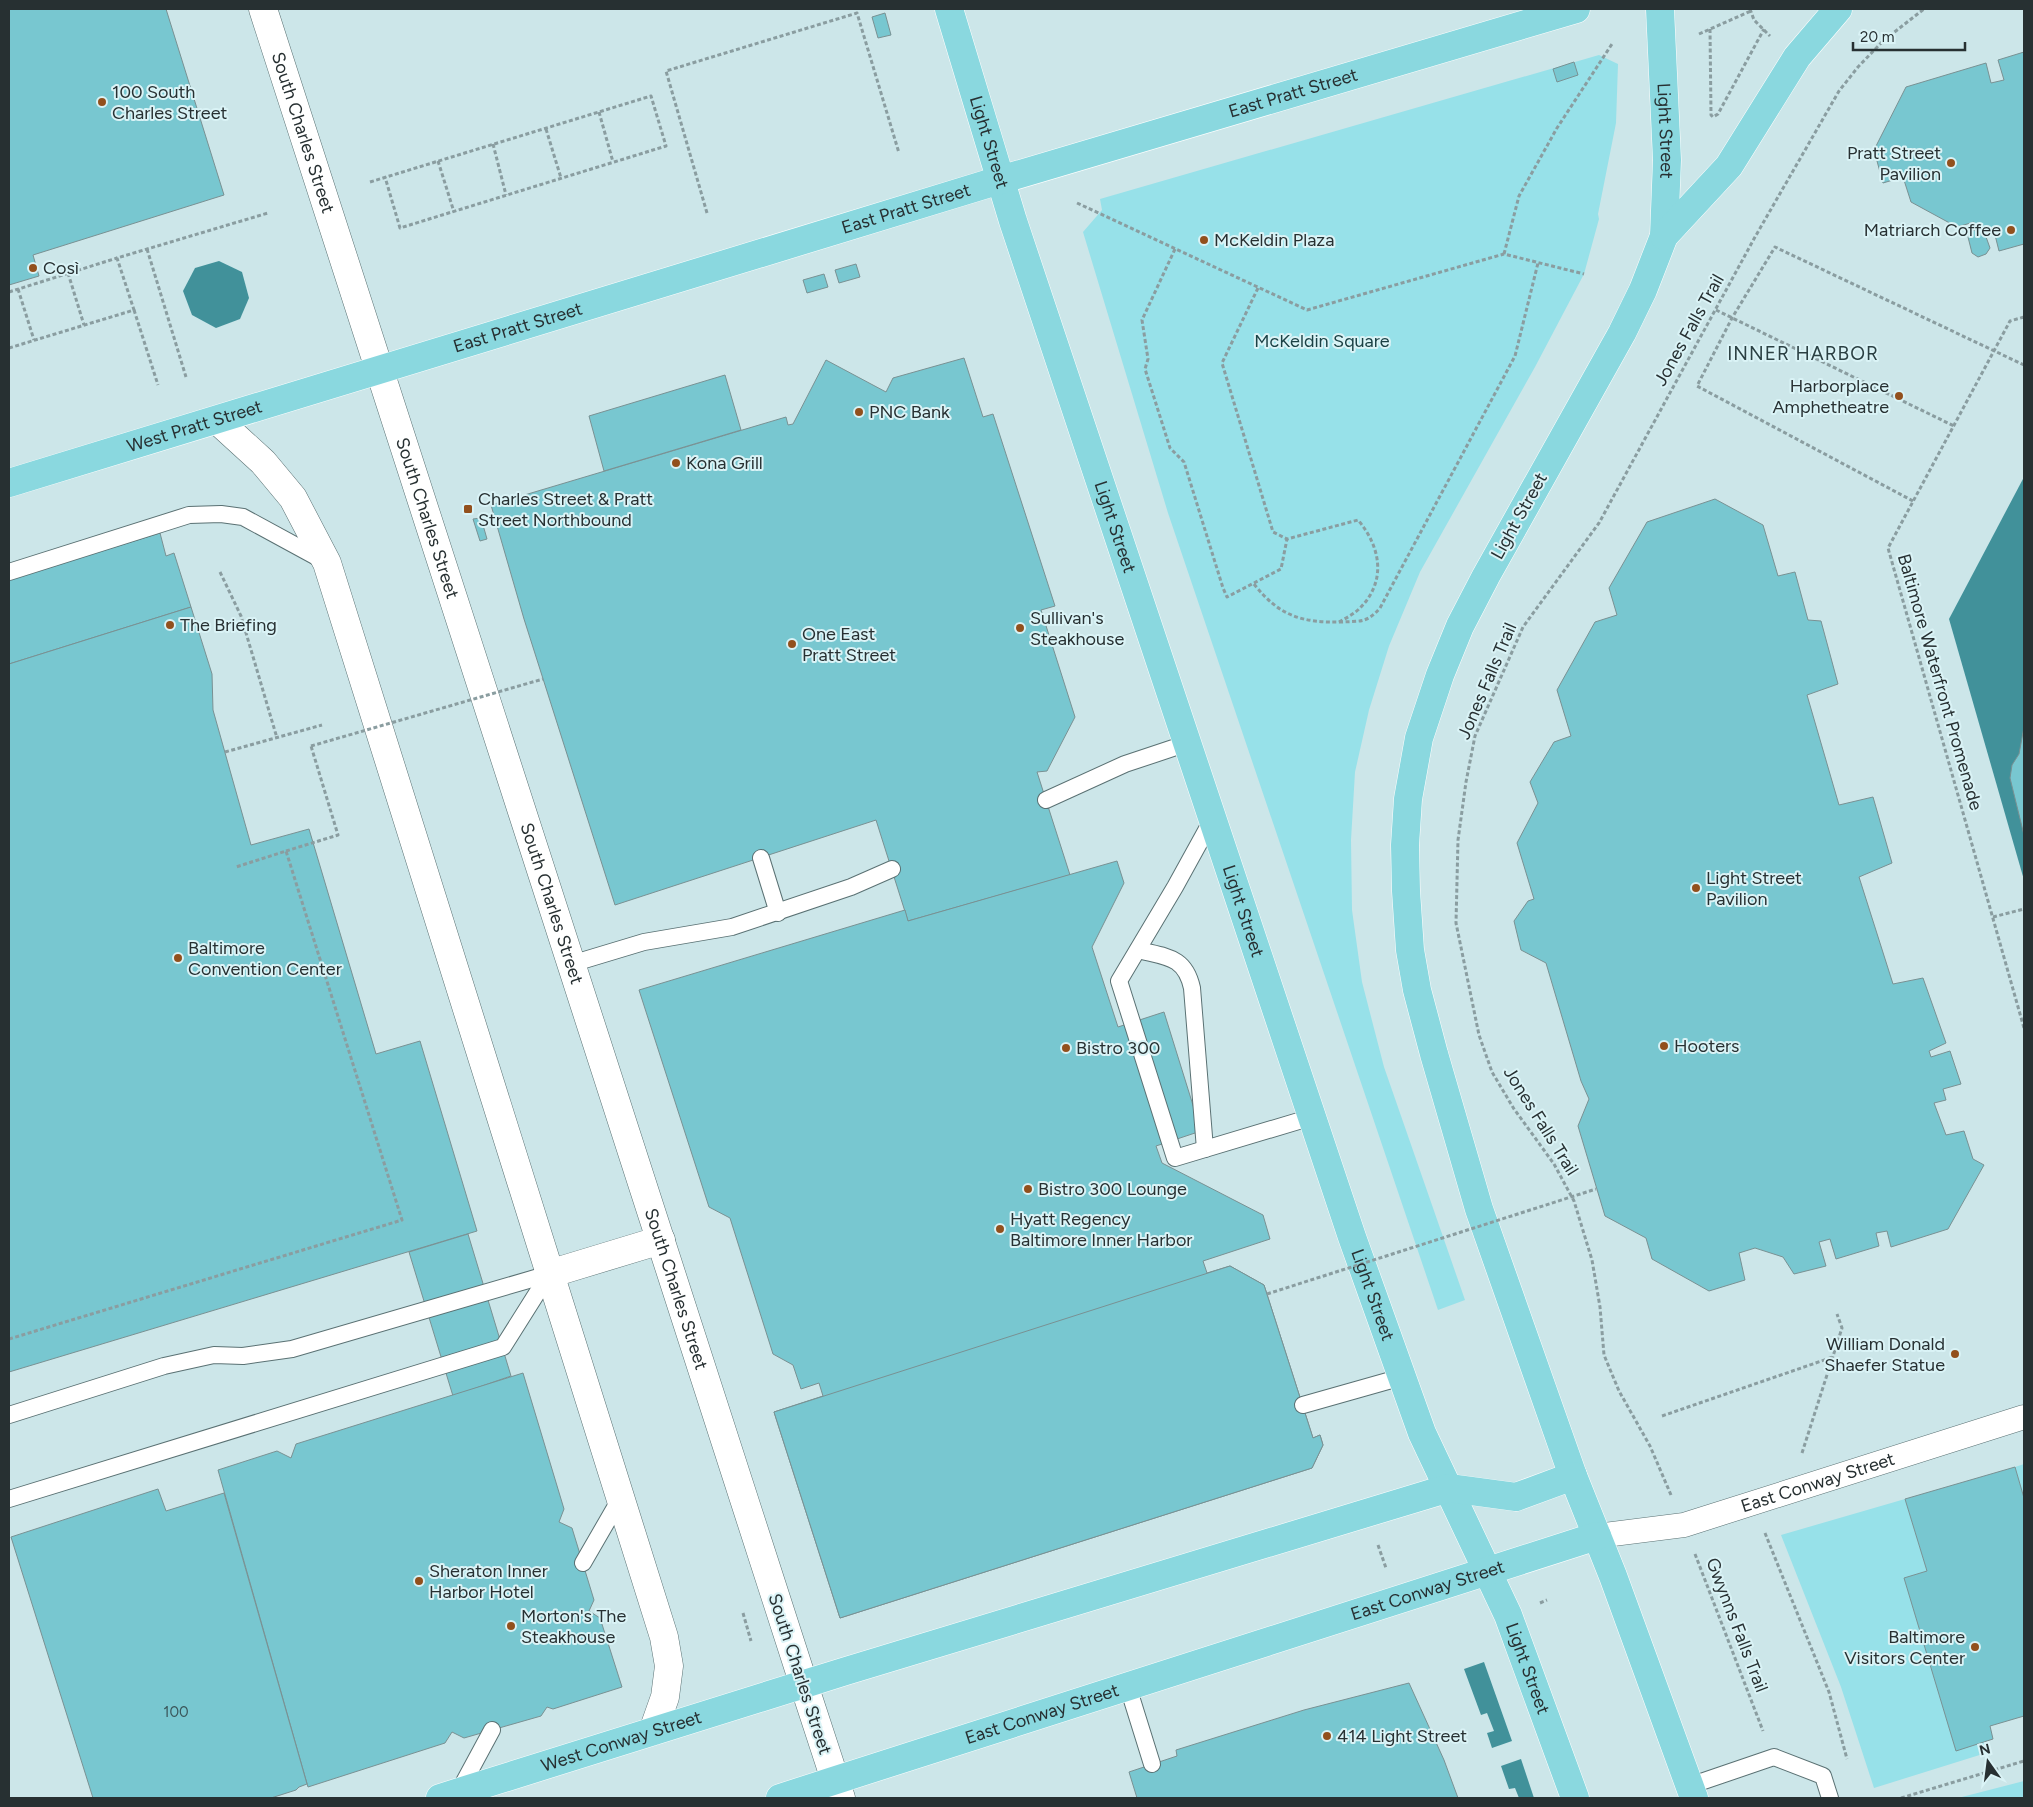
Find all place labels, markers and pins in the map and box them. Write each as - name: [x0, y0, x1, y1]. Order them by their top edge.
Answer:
- place label: 100 South Charles Street: [112, 81, 228, 124]
- marker: 100 South Charles Street: [96, 96, 108, 108]
- place label: Pratt Street Pavilion: [1847, 142, 1941, 185]
- marker: Pratt Street Pavilion: [1945, 157, 1957, 169]
- place label: Matriarch Coffee: [1864, 219, 2001, 241]
- marker: Matriarch Coffee: [2005, 224, 2017, 236]
- place label: McKeldin Plaza: [1214, 229, 1334, 251]
- marker: McKeldin Plaza: [1198, 234, 1210, 246]
- place label: Così: [43, 257, 79, 279]
- marker: Così: [27, 262, 39, 274]
- place label: Harborplace Amphetheatre: [1772, 375, 1889, 418]
- marker: Harborplace Amphetheatre: [1893, 390, 1905, 402]
- place label: PNC Bank: [869, 401, 950, 423]
- marker: PNC Bank: [853, 406, 865, 418]
- place label: Kona Grill: [686, 452, 763, 474]
- marker: Kona Grill: [670, 457, 682, 469]
- place label: Charles Street & Pratt Street Northbound: [478, 488, 653, 531]
- marker: Charles Street & Pratt Street Northbound: [462, 503, 474, 515]
- place label: Sullivan's Steakhouse: [1030, 607, 1124, 650]
- place label: The Briefing: [180, 614, 277, 636]
- marker: The Briefing: [164, 619, 176, 631]
- marker: Sullivan's Steakhouse: [1014, 622, 1026, 634]
- place label: One East Pratt Street: [802, 623, 896, 666]
- marker: One East Pratt Street: [786, 638, 798, 650]
- place label: Light Street Pavilion: [1706, 867, 1802, 910]
- marker: Light Street Pavilion: [1690, 882, 1702, 894]
- place label: Baltimore Convention Center: [188, 937, 342, 980]
- marker: Baltimore Convention Center: [172, 952, 184, 964]
- place label: Hooters: [1674, 1035, 1739, 1057]
- place label: Bistro 300: [1076, 1037, 1160, 1059]
- marker: Hooters: [1658, 1040, 1670, 1052]
- marker: Bistro 300: [1060, 1042, 1072, 1054]
- place label: Bistro 300 Lounge: [1038, 1178, 1187, 1200]
- marker: Bistro 300 Lounge: [1022, 1183, 1034, 1195]
- place label: Hyatt Regency Baltimore Inner Harbor: [1010, 1208, 1192, 1251]
- marker: Hyatt Regency Baltimore Inner Harbor: [994, 1223, 1006, 1235]
- place label: William Donald Shaefer Statue: [1824, 1333, 1945, 1376]
- marker: William Donald Shaefer Statue: [1949, 1348, 1961, 1360]
- place label: Sheraton Inner Harbor Hotel: [429, 1560, 548, 1603]
- marker: Sheraton Inner Harbor Hotel: [413, 1575, 425, 1587]
- place label: Morton's The Steakhouse: [521, 1605, 626, 1648]
- marker: Morton's The Steakhouse: [505, 1620, 517, 1632]
- place label: Baltimore Visitors Center: [1844, 1626, 1965, 1669]
- marker: Baltimore Visitors Center: [1969, 1641, 1981, 1653]
- place label: 414 Light Street: [1337, 1725, 1467, 1747]
- marker: 414 Light Street: [1321, 1730, 1333, 1742]

